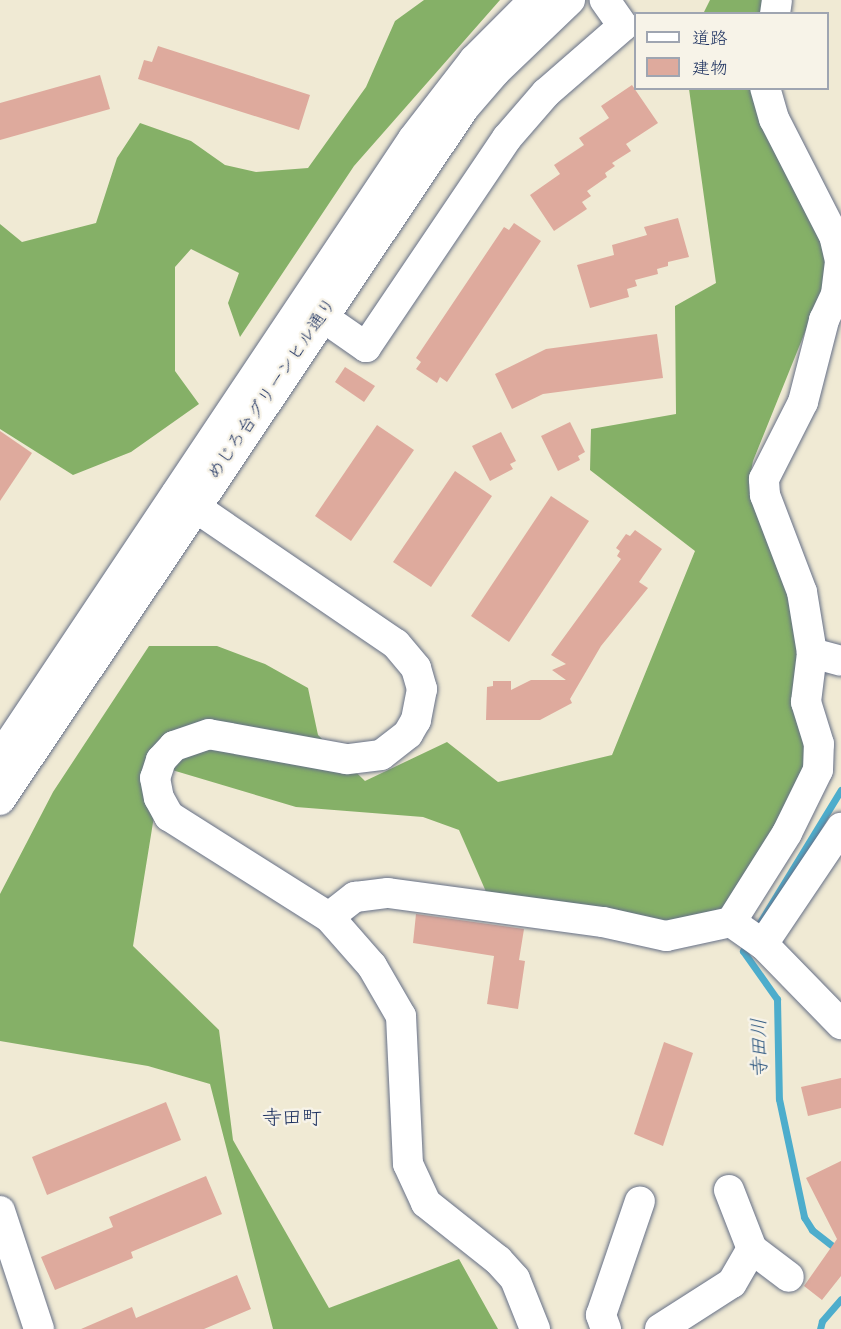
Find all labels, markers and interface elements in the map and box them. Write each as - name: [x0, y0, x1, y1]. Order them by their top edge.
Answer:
- legend: [634, 12, 829, 90]
- text: 道路: [692, 30, 728, 51]
- text: 建物: [692, 60, 728, 81]
- street label: めじろ台グリーンヒル通り: [205, 294, 343, 486]
- water label: 寺田川: [749, 1018, 775, 1078]
- district label: 寺田町: [262, 1108, 322, 1132]

